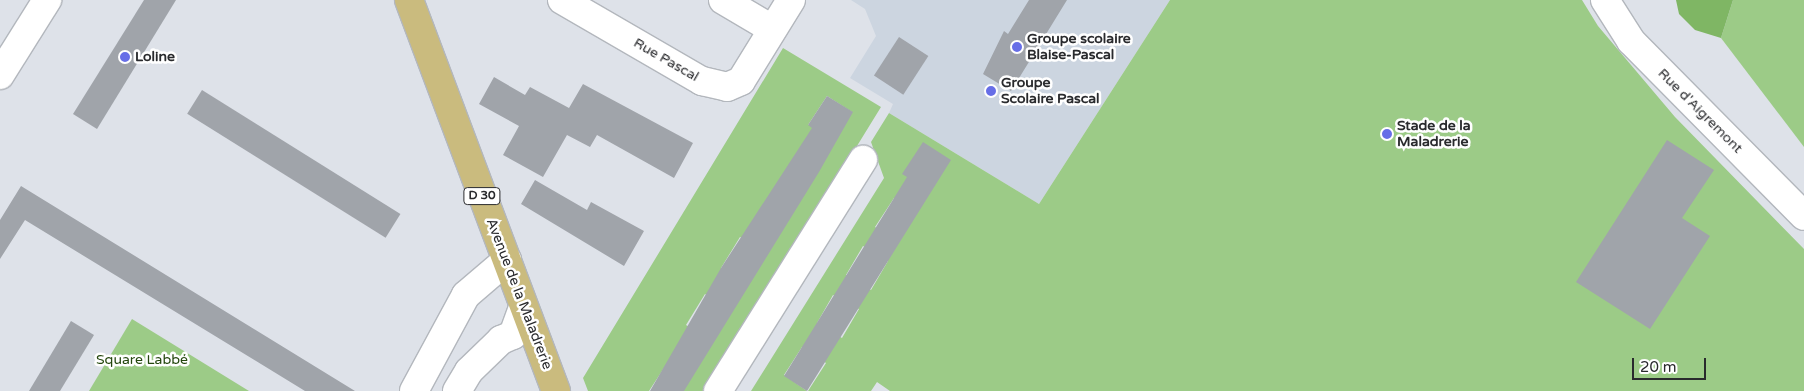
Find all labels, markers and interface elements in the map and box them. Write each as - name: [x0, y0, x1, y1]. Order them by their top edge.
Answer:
- place label: Groupe scolaire Blaise-Pascal: [1027, 31, 1131, 64]
- street label: Rue Pascal: [630, 35, 702, 85]
- marker: Groupe scolaire Blaise-Pascal: [1011, 41, 1023, 53]
- place label: Loline: [135, 49, 175, 65]
- marker: Loline: [119, 51, 131, 63]
- street label: Rue d'Aigremont: [1654, 65, 1746, 157]
- place label: Groupe Scolaire Pascal: [1001, 75, 1100, 108]
- marker: Groupe Scolaire Pascal: [985, 85, 997, 97]
- place label: Stade de la Maladrerie: [1397, 118, 1471, 150]
- marker: Stade de la Maladrerie: [1381, 128, 1393, 140]
- road number: D 30: [463, 187, 501, 206]
- street label: Avenue de la Maladrerie: [482, 216, 556, 372]
- scale bar: [1634, 348, 1708, 380]
- park label: Square Labbé: [96, 352, 188, 368]
- text: 20 m: [1640, 358, 1677, 376]

